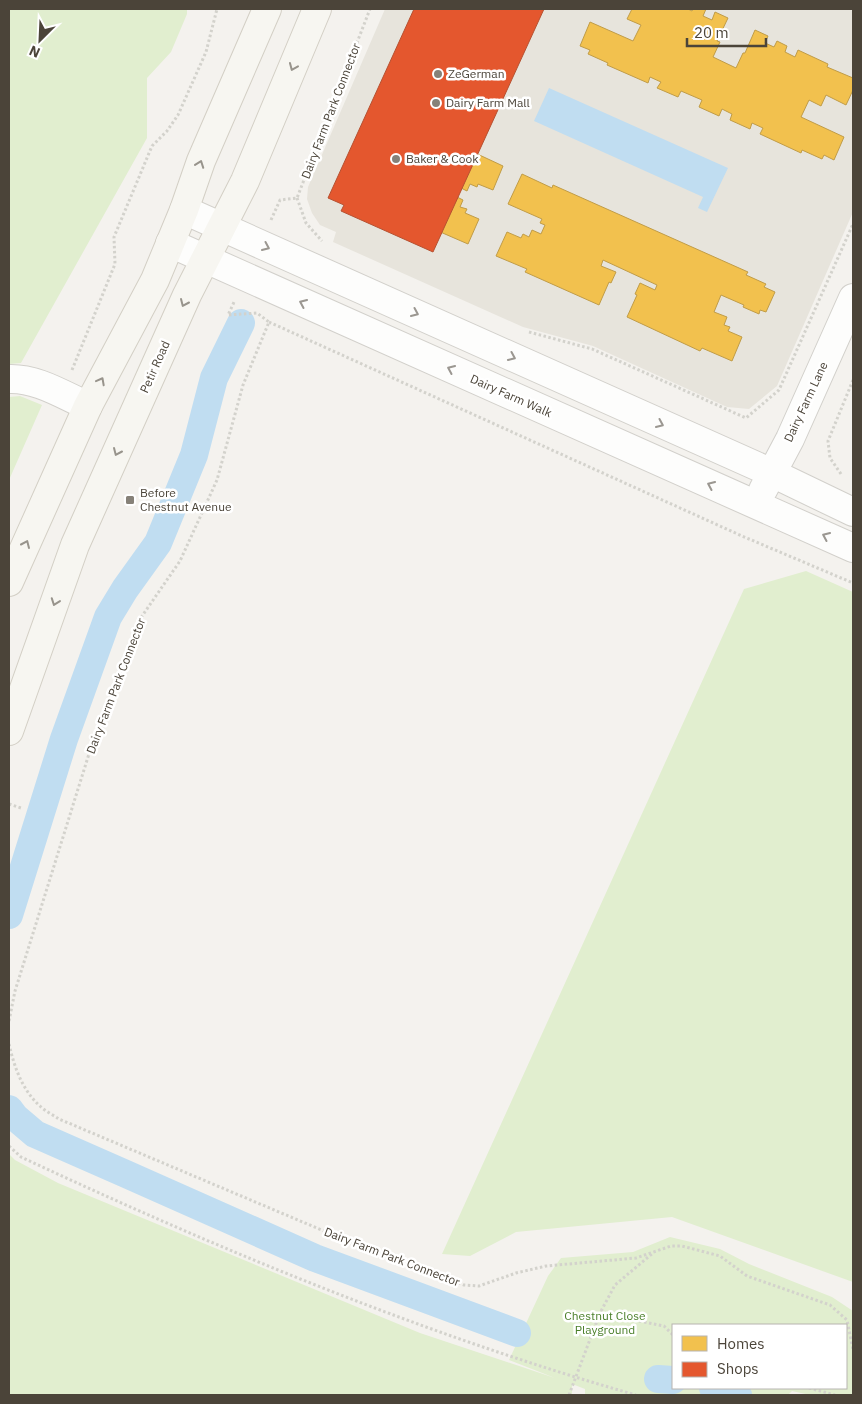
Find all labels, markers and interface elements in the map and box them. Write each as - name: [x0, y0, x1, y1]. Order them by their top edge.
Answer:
- north arrow: [15, 15, 65, 65]
- scale bar: [687, 15, 766, 47]
- text: 20 m: [694, 23, 729, 42]
- street label: Dairy Farm Park Connector: [298, 40, 364, 181]
- text: N: [26, 42, 43, 62]
- one-way arrow: [288, 62, 299, 71]
- place label: ZeGerman: [448, 66, 505, 81]
- marker: ZeGerman: [432, 68, 444, 80]
- place label: Dairy Farm Mall: [446, 95, 530, 110]
- marker: Dairy Farm Mall: [430, 97, 442, 109]
- place label: Baker & Cook: [406, 151, 479, 166]
- marker: Baker & Cook: [390, 153, 402, 165]
- one-way arrow: [194, 160, 204, 169]
- one-way arrow: [261, 241, 270, 251]
- one-way arrow: [179, 298, 190, 307]
- one-way arrow: [299, 299, 308, 310]
- one-way arrow: [410, 307, 419, 318]
- street label: Petir Road: [136, 338, 173, 395]
- one-way arrow: [507, 351, 516, 361]
- street label: Dairy Farm Lane: [780, 359, 831, 444]
- one-way arrow: [447, 365, 456, 376]
- street label: Dairy Farm Walk: [468, 371, 555, 421]
- one-way arrow: [95, 378, 105, 387]
- one-way arrow: [655, 417, 664, 428]
- one-way arrow: [113, 447, 123, 456]
- one-way arrow: [707, 481, 716, 492]
- place label: Before Chestnut Avenue: [140, 485, 232, 514]
- marker: Before Chestnut Avenue: [124, 494, 136, 506]
- one-way arrow: [822, 532, 831, 543]
- one-way arrow: [20, 540, 31, 549]
- one-way arrow: [51, 597, 61, 605]
- street label: Dairy Farm Park Connector: [83, 615, 149, 756]
- street label: Dairy Farm Park Connector: [322, 1224, 463, 1290]
- park label: Chestnut Close Playground: [564, 1308, 646, 1337]
- legend: [672, 1324, 847, 1389]
- text: Homes: [717, 1334, 765, 1353]
- text: Shops: [717, 1359, 759, 1378]

